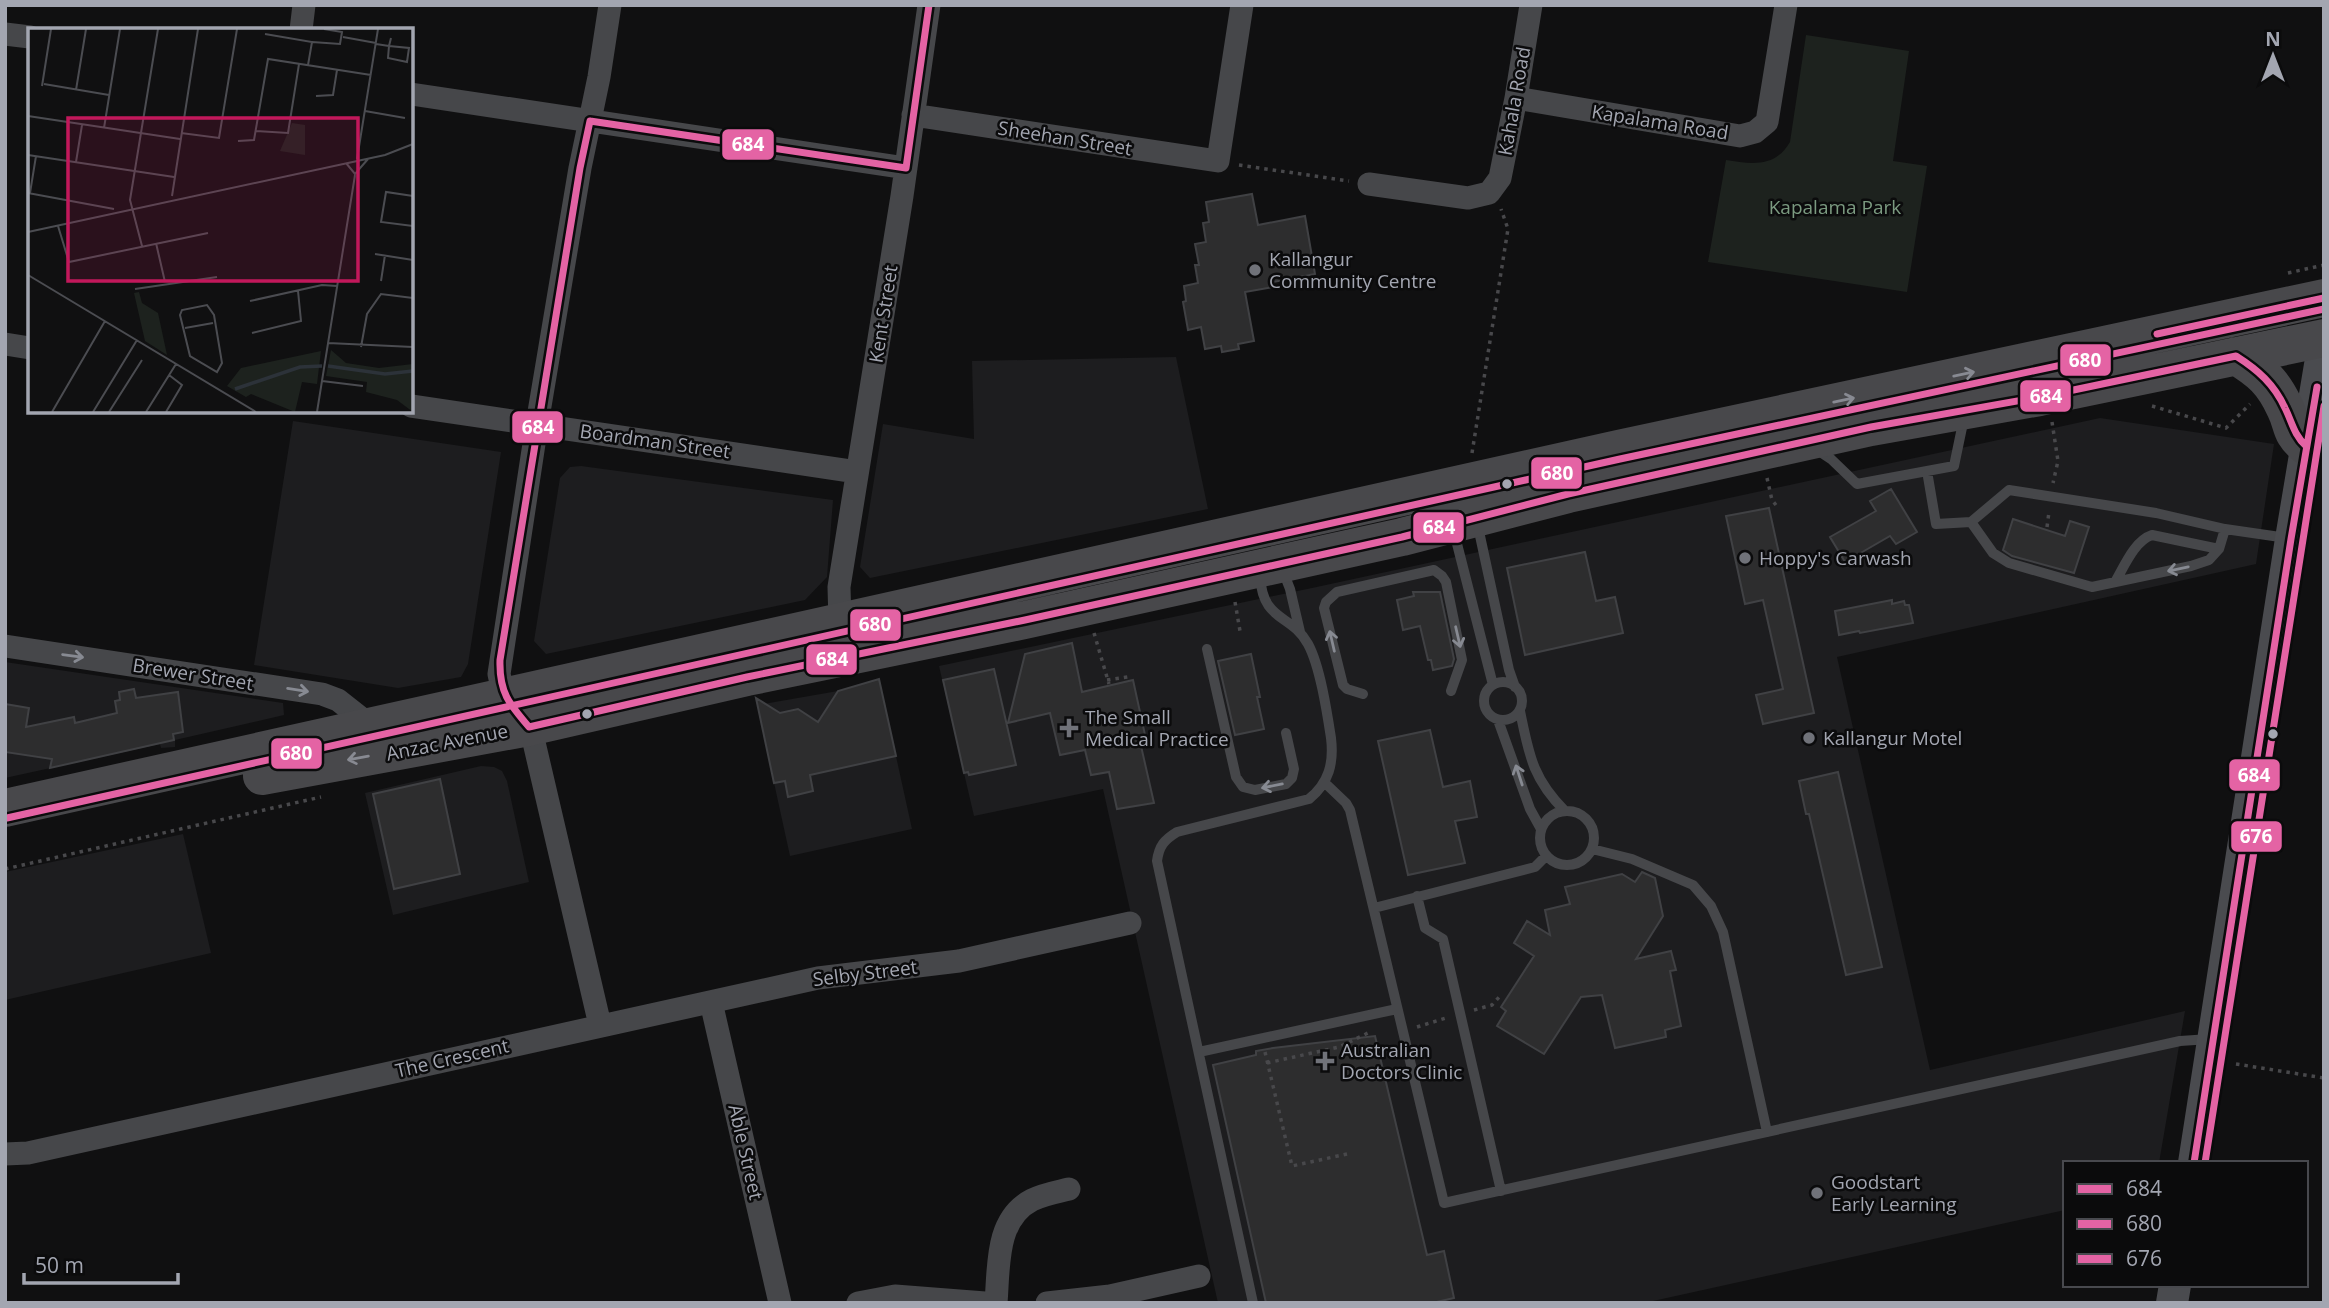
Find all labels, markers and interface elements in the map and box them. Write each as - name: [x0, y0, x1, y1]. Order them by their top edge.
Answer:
- north arrow: [2238, 21, 2308, 91]
- text: N: [2265, 26, 2281, 52]
- inset map: [28, 28, 413, 413]
- street label: Kahala Road: [1492, 45, 1536, 157]
- street label: Kapalama Road: [1590, 98, 1730, 146]
- street label: Sheehan Street: [996, 115, 1134, 161]
- line badge: 684: [721, 128, 775, 161]
- text: 684: [732, 131, 764, 157]
- park label: Kapalama Park: [1769, 194, 1901, 220]
- place label: Kallangur Community Centre: [1269, 246, 1436, 294]
- marker: Kallangur Community Centre: [1247, 262, 1263, 278]
- street label: Kent Street: [862, 263, 904, 365]
- line badge: 680: [2059, 343, 2112, 377]
- text: 680: [2069, 347, 2101, 373]
- one-way arrow: [1952, 366, 1975, 380]
- line badge: 684: [2019, 379, 2072, 413]
- text: 684: [2030, 383, 2062, 409]
- one-way arrow: [1832, 392, 1855, 406]
- line badge: 684: [511, 410, 564, 444]
- text: 684: [522, 414, 554, 440]
- street label: Boardman Street: [578, 418, 732, 464]
- line badge: 680: [1530, 456, 1583, 490]
- text: 680: [1541, 460, 1573, 486]
- unlabelled marker: [1500, 477, 1514, 491]
- line badge: 684: [1412, 511, 1465, 544]
- text: 684: [1423, 514, 1455, 540]
- place label: Hoppy's Carwash: [1759, 545, 1912, 571]
- marker: Hoppy's Carwash: [1737, 550, 1753, 566]
- one-way arrow: [2167, 562, 2190, 576]
- line badge: 680: [849, 608, 902, 642]
- text: 680: [859, 611, 891, 637]
- one-way arrow: [1452, 625, 1465, 648]
- one-way arrow: [1324, 630, 1338, 653]
- line badge: 684: [805, 643, 858, 676]
- text: 684: [816, 646, 848, 672]
- one-way arrow: [61, 650, 84, 663]
- street label: Brewer Street: [131, 652, 255, 696]
- one-way arrow: [286, 684, 308, 697]
- place label: The Small Medical Practice: [1085, 704, 1229, 752]
- unlabelled marker: [580, 707, 594, 721]
- street label: Anzac Avenue: [384, 717, 510, 767]
- marker: The Small Medical Practice: [1059, 718, 1079, 738]
- place label: Kallangur Motel: [1823, 725, 1962, 751]
- unlabelled marker: [2266, 727, 2280, 741]
- marker: Kallangur Motel: [1801, 730, 1817, 746]
- line badge: 680: [270, 737, 323, 770]
- text: 680: [280, 740, 312, 766]
- one-way arrow: [348, 752, 370, 765]
- line badge: 684: [2228, 758, 2281, 792]
- text: 684: [2238, 762, 2270, 788]
- one-way arrow: [1512, 764, 1525, 786]
- one-way arrow: [1261, 780, 1284, 794]
- line badge: 676: [2230, 820, 2283, 853]
- text: 676: [2240, 823, 2272, 849]
- street label: Selby Street: [811, 954, 919, 992]
- street label: The Crescent: [393, 1032, 511, 1084]
- place label: Australian Doctors Clinic: [1341, 1037, 1462, 1085]
- marker: Australian Doctors Clinic: [1315, 1051, 1335, 1071]
- street label: Able Street: [722, 1102, 770, 1202]
- legend: [2063, 1161, 2308, 1287]
- place label: Goodstart Early Learning: [1831, 1169, 1956, 1217]
- text: 684: [2126, 1174, 2162, 1202]
- marker: Goodstart Early Learning: [1809, 1185, 1825, 1201]
- text: 680: [2126, 1209, 2162, 1237]
- scale bar: [24, 1242, 178, 1286]
- text: 676: [2126, 1244, 2162, 1272]
- text: 50 m: [35, 1251, 84, 1279]

